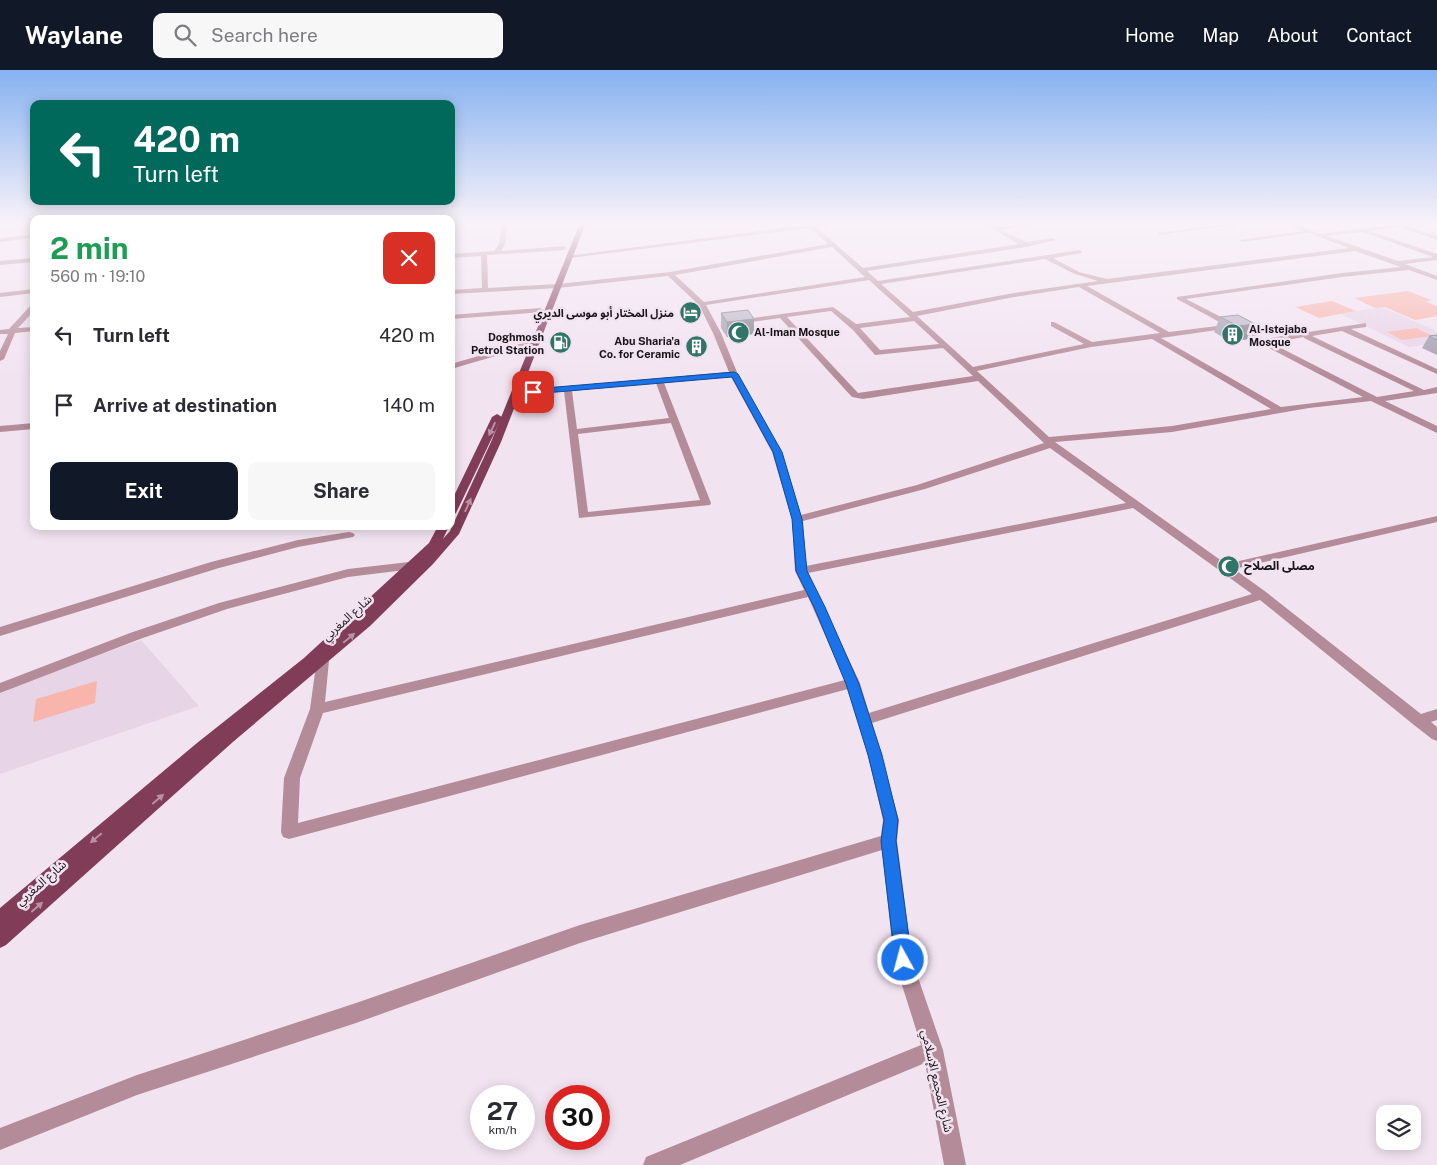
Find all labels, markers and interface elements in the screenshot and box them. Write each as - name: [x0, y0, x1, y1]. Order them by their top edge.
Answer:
- search box: [153, 13, 503, 58]
- text: Waylane: [25, 21, 123, 49]
- icon: search: [171, 21, 199, 49]
- text: Search here: [211, 24, 318, 46]
- text: Home: [1125, 25, 1175, 46]
- text: Map: [1203, 25, 1239, 46]
- text: About: [1267, 25, 1318, 46]
- text: Contact: [1346, 25, 1412, 46]
- text: 420 m: [133, 119, 240, 160]
- icon: left: [50, 120, 115, 185]
- text: Turn left: [133, 161, 219, 187]
- text: 2 min: [50, 230, 129, 266]
- button: close: [383, 232, 435, 284]
- text: 560 m · 19:10: [50, 267, 145, 286]
- hotel icon: منزل المختار أبو موسى الديري: [678, 301, 702, 325]
- place label: منزل المختار أبو موسى الديري: [533, 306, 674, 323]
- mosque icon: Al-Iman Mosque: [726, 320, 750, 344]
- icon: left: [50, 321, 78, 349]
- building icon: Al-Istejaba Mosque: [1221, 323, 1245, 347]
- place label: Al-Istejaba Mosque: [1249, 323, 1307, 348]
- text: Turn left: [93, 324, 170, 346]
- text: 420 m: [379, 324, 435, 346]
- place label: Al-Iman Mosque: [754, 326, 840, 338]
- place label: Doghmosh Petrol Station: [471, 331, 544, 356]
- fuel station icon: Doghmosh Petrol Station: [548, 331, 572, 355]
- place label: Abu Sharia'a Co. for Ceramic: [599, 335, 680, 360]
- building icon: Abu Sharia'a Co. for Ceramic: [684, 335, 708, 359]
- pin: [512, 371, 554, 413]
- icon: arrive: [519, 378, 547, 406]
- icon: arrive: [50, 391, 78, 419]
- text: Arrive at destination: [93, 394, 277, 416]
- text: 140 m: [383, 394, 435, 416]
- one-way arrow: [487, 422, 496, 437]
- button: Exit: [50, 462, 238, 520]
- button: Share: [248, 462, 435, 520]
- one-way arrow: [464, 498, 472, 512]
- mosque icon: مصلى الصلاح: [1216, 554, 1240, 578]
- place label: مصلى الصلاح: [1244, 559, 1315, 575]
- street label: شارع المغربي: [319, 592, 377, 646]
- one-way arrow: [342, 632, 355, 643]
- one-way arrow: [152, 794, 165, 805]
- one-way arrow: [89, 832, 102, 843]
- street label: شارع المغربي: [13, 857, 71, 911]
- one-way arrow: [30, 901, 42, 913]
- position arrow: [876, 933, 928, 985]
- street label: شارع المجمع الإسلامي: [916, 1028, 956, 1134]
- speed limit sign: 30: [545, 1085, 610, 1150]
- text: 27: [487, 1096, 518, 1126]
- map controls: [1376, 1105, 1421, 1150]
- button: layers: [1376, 1105, 1421, 1150]
- text: km/h: [488, 1123, 517, 1137]

